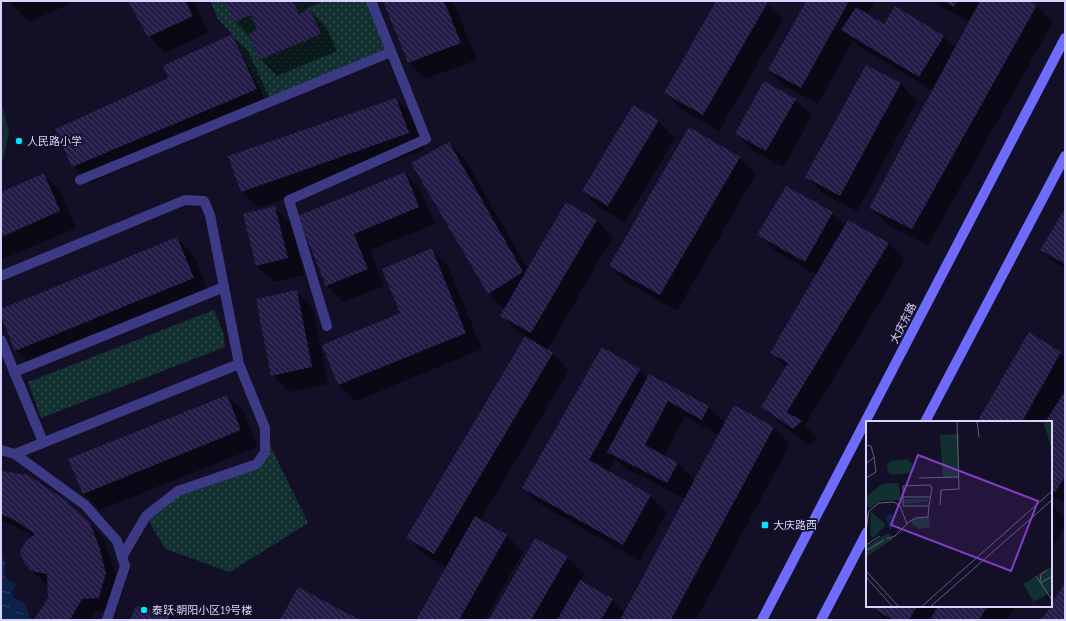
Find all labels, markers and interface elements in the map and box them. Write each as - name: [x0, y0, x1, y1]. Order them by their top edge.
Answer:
- place label: 人民路小学: [27, 134, 82, 148]
- marker: 人民路小学: [14, 136, 24, 146]
- street label: 大庆东路: [887, 300, 919, 346]
- inset map: [866, 421, 1052, 607]
- place label: 大庆路西: [773, 518, 817, 532]
- marker: 大庆路西: [760, 520, 770, 530]
- place label: 泰跃·朝阳小区19号楼: [152, 603, 252, 617]
- marker: 泰跃·朝阳小区19号楼: [139, 605, 149, 615]

